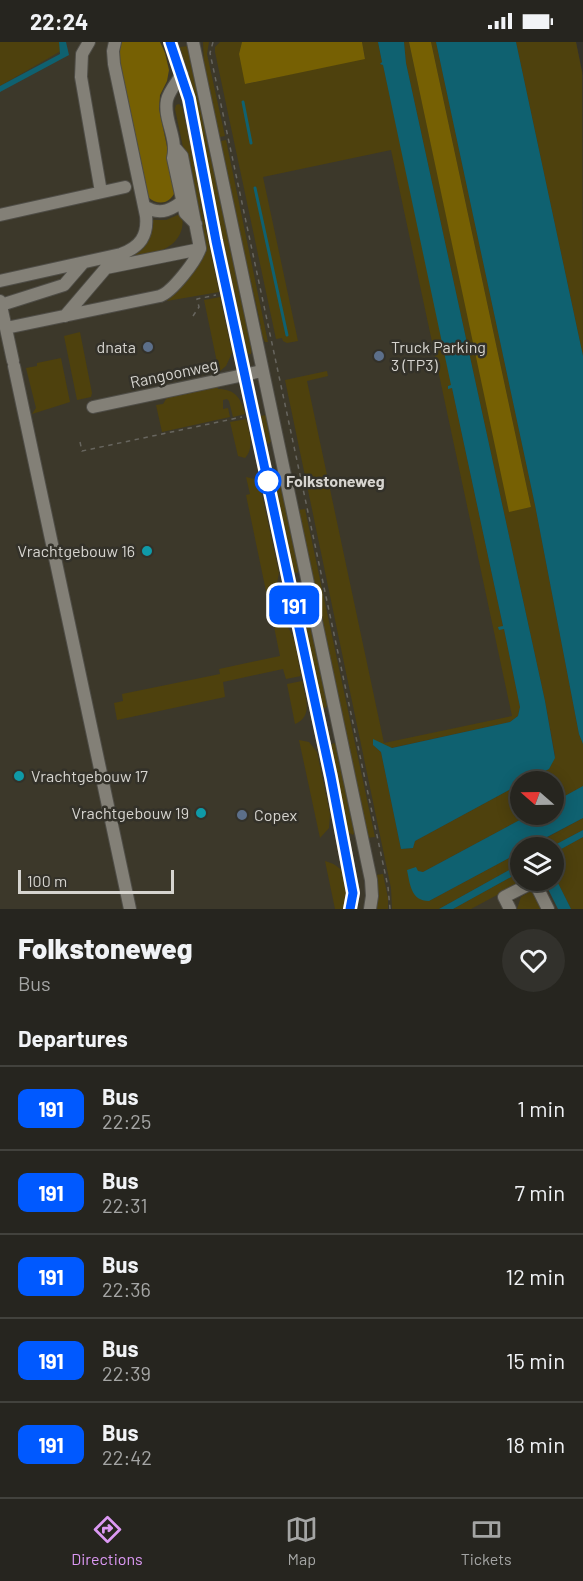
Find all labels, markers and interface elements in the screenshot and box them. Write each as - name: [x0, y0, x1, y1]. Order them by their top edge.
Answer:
- text: 22:24: [30, 8, 88, 34]
- place label: dnata: [97, 337, 136, 356]
- place label: Truck Parking 3 (TP3): [391, 337, 486, 374]
- marker: dnata: [141, 340, 155, 354]
- marker: Truck Parking 3 (TP3): [372, 349, 386, 363]
- street label: Rangoonweg: [128, 354, 220, 391]
- marker: Folkstoneweg: [255, 468, 281, 494]
- place label: Folkstoneweg: [286, 471, 385, 490]
- place label: Vrachtgebouw 16: [17, 541, 135, 560]
- marker: Vrachtgebouw 16: [140, 544, 154, 558]
- line badge: 191: [260, 586, 328, 624]
- text: 191: [281, 593, 307, 618]
- place label: Vrachtgebouw 17: [31, 766, 148, 785]
- marker: Vrachtgebouw 17: [12, 769, 26, 783]
- north arrow: [510, 771, 564, 825]
- map controls: [510, 771, 564, 891]
- place label: Vrachtgebouw 19: [71, 803, 189, 822]
- place label: Copex: [254, 805, 297, 824]
- marker: Vrachtgebouw 19: [194, 806, 208, 820]
- marker: Copex: [235, 808, 249, 822]
- button: layers: [510, 837, 564, 891]
- scale bar: [18, 867, 174, 894]
- text: 100 m: [27, 871, 67, 890]
- button: heart: [502, 929, 565, 992]
- text: Folkstoneweg: [18, 931, 192, 965]
- text: Bus: [18, 971, 51, 995]
- text: Departures: [18, 1025, 128, 1051]
- text: Bus: [102, 1083, 139, 1109]
- text: 1 min: [517, 1095, 565, 1121]
- text: 191: [38, 1096, 64, 1121]
- text: 22:25: [102, 1109, 151, 1133]
- text: Bus: [102, 1167, 139, 1193]
- text: 7 min: [515, 1179, 565, 1205]
- text: 191: [38, 1180, 64, 1205]
- text: 22:31: [102, 1193, 147, 1217]
- text: Bus: [102, 1251, 139, 1277]
- text: 12 min: [505, 1263, 565, 1289]
- text: 191: [38, 1264, 64, 1289]
- text: 22:36: [102, 1277, 151, 1301]
- text: Bus: [102, 1335, 139, 1361]
- text: 15 min: [506, 1347, 565, 1373]
- text: 191: [38, 1348, 64, 1373]
- text: 22:39: [102, 1361, 151, 1385]
- text: Bus: [102, 1419, 139, 1445]
- text: 18 min: [506, 1431, 565, 1457]
- text: 191: [38, 1432, 64, 1457]
- text: 22:42: [102, 1445, 152, 1469]
- tab: Directions: [71, 1513, 143, 1568]
- tab: Map: [285, 1513, 318, 1568]
- tab: Tickets: [461, 1513, 512, 1568]

